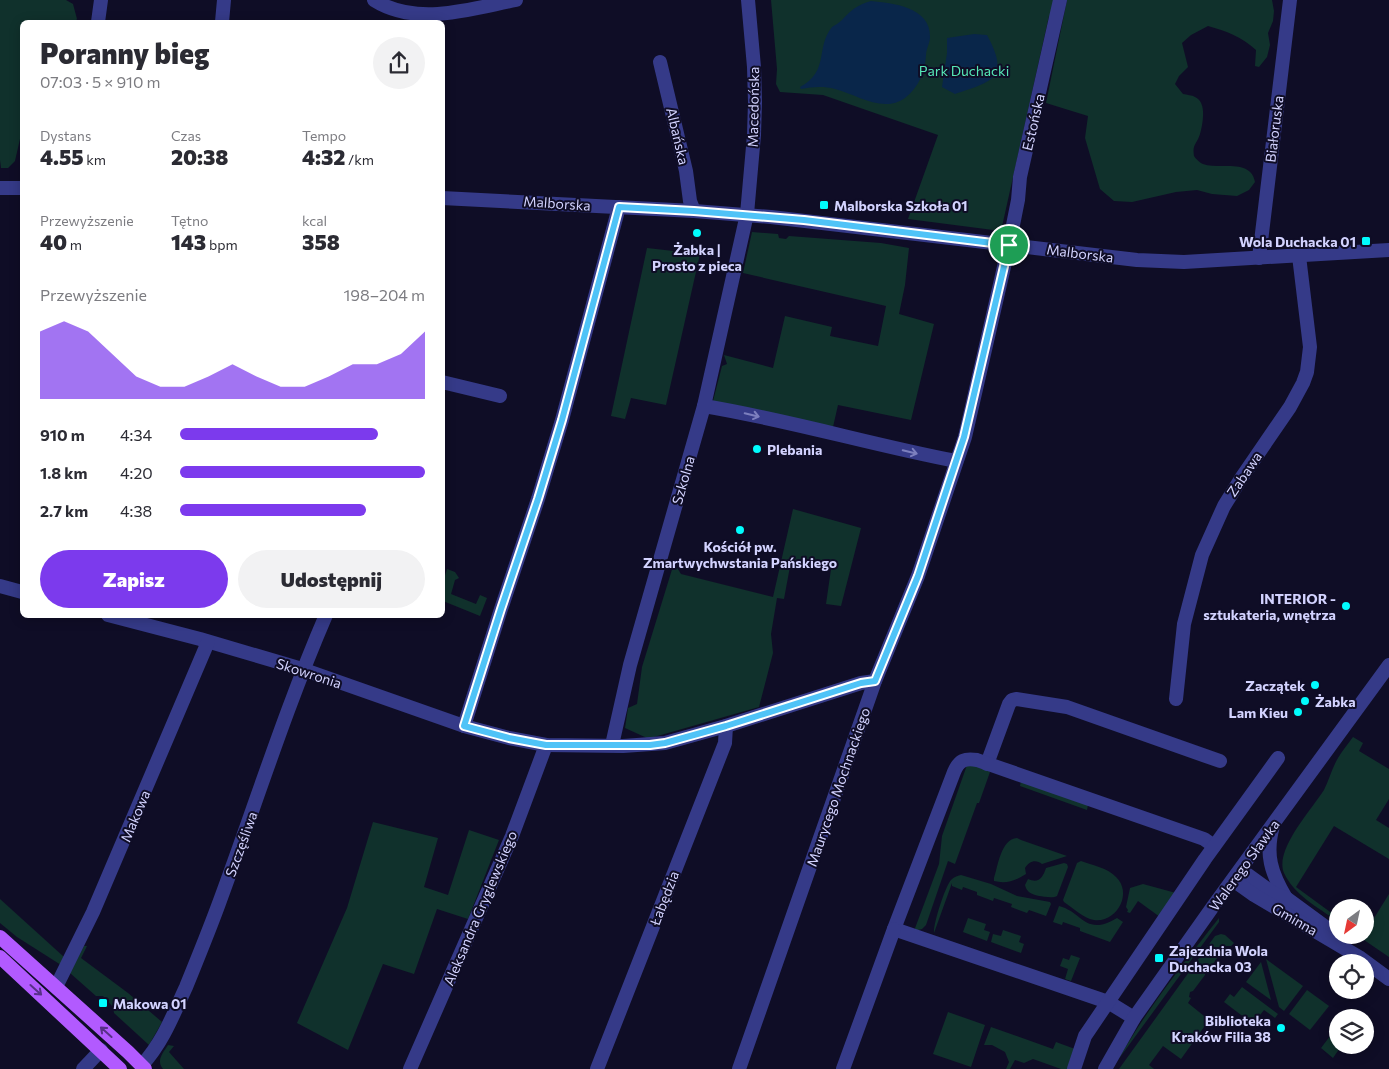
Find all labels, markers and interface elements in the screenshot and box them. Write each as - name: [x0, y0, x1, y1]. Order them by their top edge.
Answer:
- text: Poranny bieg: [40, 36, 209, 70]
- button: share: [373, 37, 425, 89]
- park label: Park Duchacki: [919, 62, 1009, 79]
- street label: Macedońska: [744, 67, 762, 147]
- text: 07:03 · 5 × 910 m: [40, 72, 160, 91]
- street label: Estońska: [1018, 92, 1048, 152]
- street label: Białoruska: [1261, 95, 1287, 163]
- street label: Albańska: [663, 106, 693, 166]
- text: Dystans: [40, 127, 91, 144]
- text: Czas: [171, 127, 201, 144]
- text: Tempo: [302, 127, 346, 144]
- text: 4.55: [40, 144, 84, 169]
- text: 20:38: [171, 144, 228, 169]
- text: 4:32: [302, 144, 345, 169]
- text: km: [84, 151, 106, 168]
- text: /km: [345, 151, 374, 168]
- street label: Malborska: [523, 192, 591, 214]
- place label: Malborska Szkoła 01: [834, 197, 968, 214]
- marker: Malborska Szkoła 01: [818, 199, 830, 211]
- text: Przewyższenie: [40, 212, 134, 229]
- text: Tętno: [171, 212, 208, 229]
- text: kcal: [302, 212, 327, 229]
- pin: [988, 224, 1030, 266]
- marker: Żabka | Prosto z pieca: [691, 227, 703, 239]
- text: 40: [40, 229, 67, 254]
- text: 143: [171, 229, 206, 254]
- text: 358: [302, 229, 340, 254]
- icon: arrive: [995, 231, 1023, 259]
- place label: Wola Duchacka 01: [1239, 233, 1356, 250]
- marker: Wola Duchacka 01: [1360, 235, 1372, 247]
- text: m: [67, 236, 82, 253]
- text: bpm: [206, 236, 238, 253]
- street label: Malborska: [1046, 240, 1114, 266]
- place label: Żabka | Prosto z pieca: [652, 241, 742, 274]
- text: Przewyższenie: [40, 285, 147, 304]
- text: 198–204 m: [343, 285, 425, 304]
- one-way arrow: [743, 411, 759, 420]
- text: 910 m: [40, 425, 85, 444]
- text: 4:34: [120, 425, 152, 444]
- place label: Plebania: [767, 441, 822, 458]
- marker: Plebania: [751, 443, 763, 455]
- one-way arrow: [902, 448, 918, 457]
- street label: Zabawa: [1223, 448, 1265, 500]
- street label: Szkolna: [668, 454, 698, 506]
- text: 1.8 km: [40, 463, 87, 482]
- text: 4:20: [120, 463, 153, 482]
- text: 2.7 km: [40, 501, 88, 520]
- text: 4:38: [120, 501, 152, 520]
- marker: Kościół pw. Zmartwychwstania Pańskiego: [734, 524, 746, 536]
- place label: Kościół pw. Zmartwychwstania Pańskiego: [643, 538, 837, 571]
- button: Zapisz: [40, 550, 228, 608]
- button: Udostępnij: [238, 550, 425, 608]
- place label: INTERIOR - sztukateria, wnętrza: [1203, 590, 1336, 623]
- marker: INTERIOR - sztukateria, wnętrza: [1340, 600, 1352, 612]
- street label: Skowronia: [274, 654, 344, 692]
- place label: Zaczątek: [1245, 677, 1305, 694]
- marker: Zaczątek: [1309, 679, 1321, 691]
- place label: Żabka: [1315, 693, 1356, 710]
- marker: Żabka: [1299, 695, 1311, 707]
- place label: Lam Kieu: [1229, 704, 1288, 721]
- street label: Maurycego Mochnackiego: [803, 705, 873, 869]
- marker: Lam Kieu: [1292, 706, 1304, 718]
- street label: Makowa: [117, 788, 153, 844]
- street label: Szczęśliwa: [221, 809, 261, 879]
- street label: Walerego Sławka: [1205, 816, 1283, 914]
- street label: Aleksandra Gryglewskiego: [440, 828, 520, 988]
- street label: Łabędzia: [645, 868, 682, 929]
- street label: Gminna: [1269, 899, 1321, 939]
- north arrow: [1329, 899, 1374, 944]
- map controls: [1329, 899, 1374, 1054]
- place label: Zajezdnia Wola Duchacka 03: [1169, 942, 1268, 975]
- marker: Zajezdnia Wola Duchacka 03: [1153, 952, 1165, 964]
- button: locate: [1329, 954, 1374, 999]
- one-way arrow: [30, 984, 42, 996]
- place label: Makowa 01: [113, 995, 187, 1012]
- marker: Makowa 01: [97, 997, 109, 1009]
- button: layers: [1329, 1009, 1374, 1054]
- place label: Biblioteka Kraków Filia 38: [1172, 1012, 1271, 1045]
- marker: Biblioteka Kraków Filia 38: [1275, 1022, 1287, 1034]
- one-way arrow: [100, 1026, 113, 1038]

